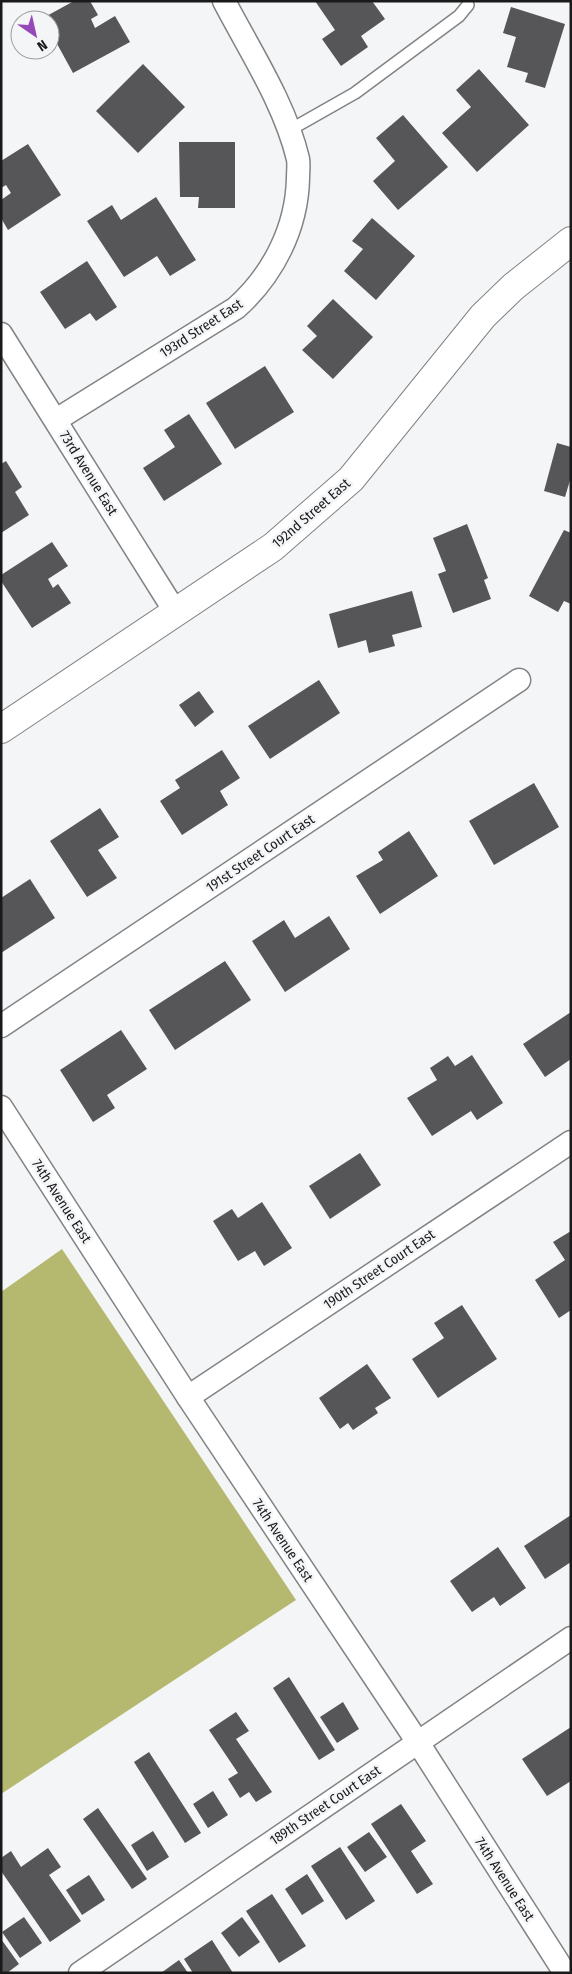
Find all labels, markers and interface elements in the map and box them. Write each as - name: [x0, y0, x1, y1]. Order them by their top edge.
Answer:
- north arrow: [10, 10, 60, 60]
- text: N: [34, 36, 50, 55]
- street label: 193rd Street East: [157, 295, 246, 361]
- street label: 73rd Avenue East: [56, 428, 122, 519]
- street label: 192nd Street East: [269, 475, 354, 552]
- street label: 191st Street Court East: [203, 811, 318, 896]
- street label: 74th Avenue East: [28, 1156, 95, 1247]
- street label: 190th Street Court East: [320, 1226, 438, 1313]
- street label: 74th Avenue East: [249, 1496, 317, 1585]
- street label: 189th Street Court East: [267, 1762, 384, 1849]
- street label: 74th Avenue East: [471, 1834, 538, 1925]

